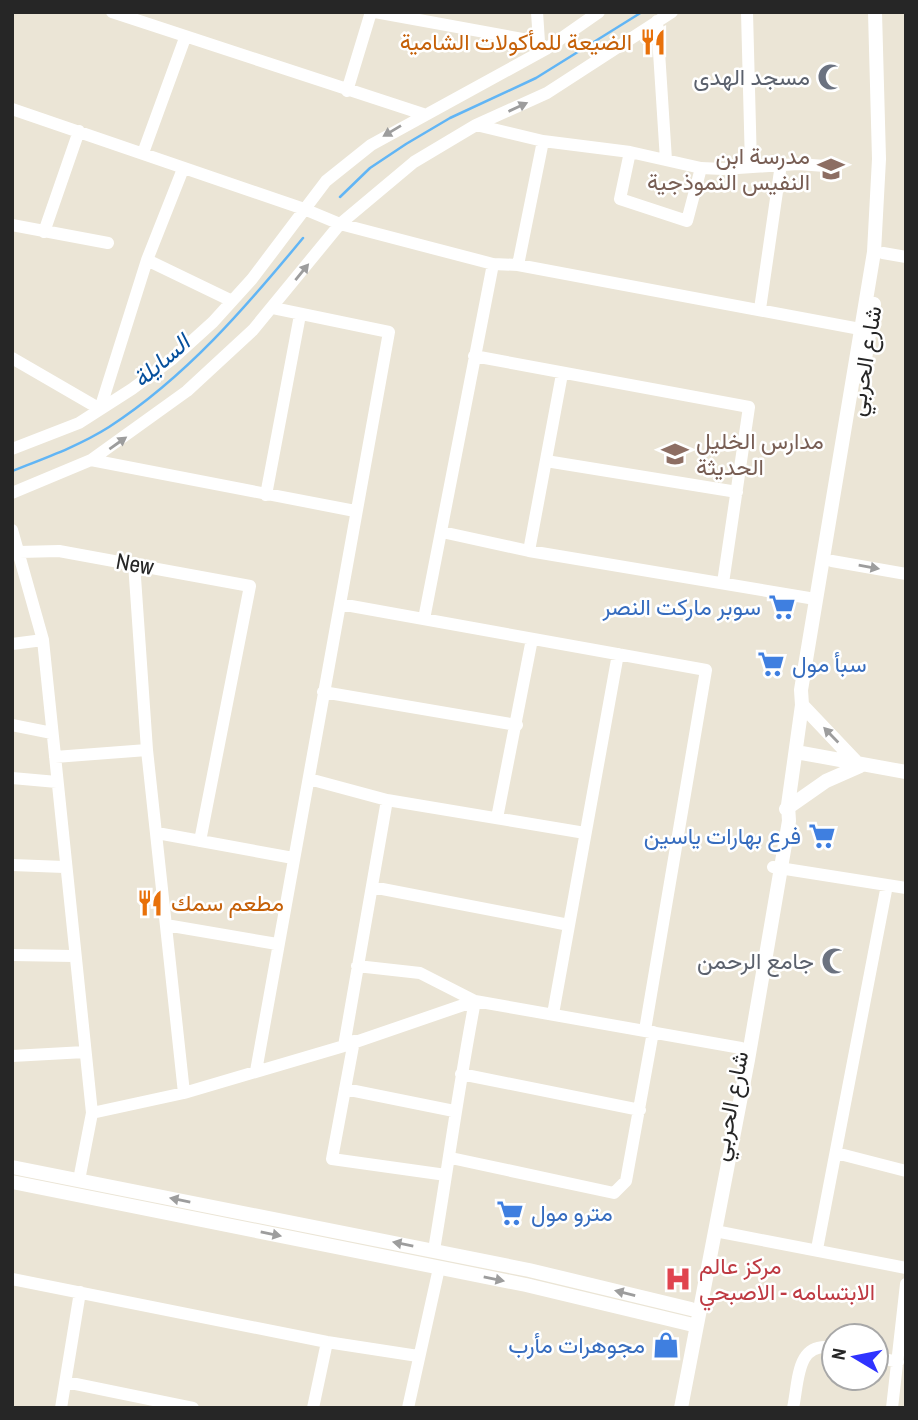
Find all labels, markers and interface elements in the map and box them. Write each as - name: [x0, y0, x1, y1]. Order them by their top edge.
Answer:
- place label: الضيعة للمأكولات الشامية: [400, 26, 632, 57]
- restaurant icon: الضيعة للمأكولات الشامية: [638, 27, 668, 57]
- place label: مسجد الهدى: [693, 61, 810, 92]
- mosque icon: مسجد الهدى: [816, 62, 846, 92]
- one-way arrow: [508, 101, 529, 112]
- one-way arrow: [382, 125, 401, 137]
- place label: مدرسة ابن النفيس النموذجية: [647, 140, 810, 197]
- school or university icon: مدرسة ابن النفيس النموذجية: [816, 154, 846, 184]
- one-way arrow: [294, 263, 308, 281]
- street label: شارع الحربي: [840, 304, 892, 419]
- water label: السايلة: [125, 325, 198, 394]
- place label: مدارس الخليل الحديثة: [696, 425, 824, 482]
- one-way arrow: [109, 436, 127, 450]
- school or university icon: مدارس الخليل الحديثة: [660, 439, 690, 469]
- street label: New: [114, 545, 157, 582]
- one-way arrow: [858, 562, 880, 573]
- place label: سوبر ماركت النصر: [602, 591, 761, 622]
- supermarket icon: سوبر ماركت النصر: [767, 592, 797, 622]
- place label: سبأ مول: [792, 648, 867, 679]
- supermarket icon: سبأ مول: [756, 649, 786, 679]
- one-way arrow: [823, 727, 840, 744]
- place label: فرع بهارات ياسين: [644, 820, 801, 852]
- supermarket icon: فرع بهارات ياسين: [807, 821, 837, 851]
- place label: مطعم سمك: [171, 887, 284, 918]
- restaurant icon: مطعم سمك: [135, 888, 165, 918]
- place label: جامع الرحمن: [697, 945, 814, 977]
- mosque icon: جامع الرحمن: [820, 946, 850, 976]
- street label: شارع الحربي: [704, 1048, 759, 1164]
- one-way arrow: [169, 1194, 191, 1205]
- place label: مترو مول: [531, 1197, 613, 1228]
- supermarket icon: مترو مول: [495, 1198, 525, 1228]
- one-way arrow: [260, 1229, 282, 1240]
- one-way arrow: [392, 1238, 414, 1249]
- place label: مركز عالم الابتسامه - الاصبحي: [699, 1250, 875, 1311]
- hospital icon: مركز عالم الابتسامه - الاصبحي: [663, 1264, 693, 1294]
- one-way arrow: [483, 1274, 505, 1285]
- one-way arrow: [614, 1287, 636, 1298]
- north arrow: [820, 1322, 890, 1392]
- place label: مجوهرات مأرب: [508, 1329, 645, 1360]
- shop icon: مجوهرات مأرب: [651, 1330, 681, 1360]
- text: N: [824, 1346, 852, 1362]

